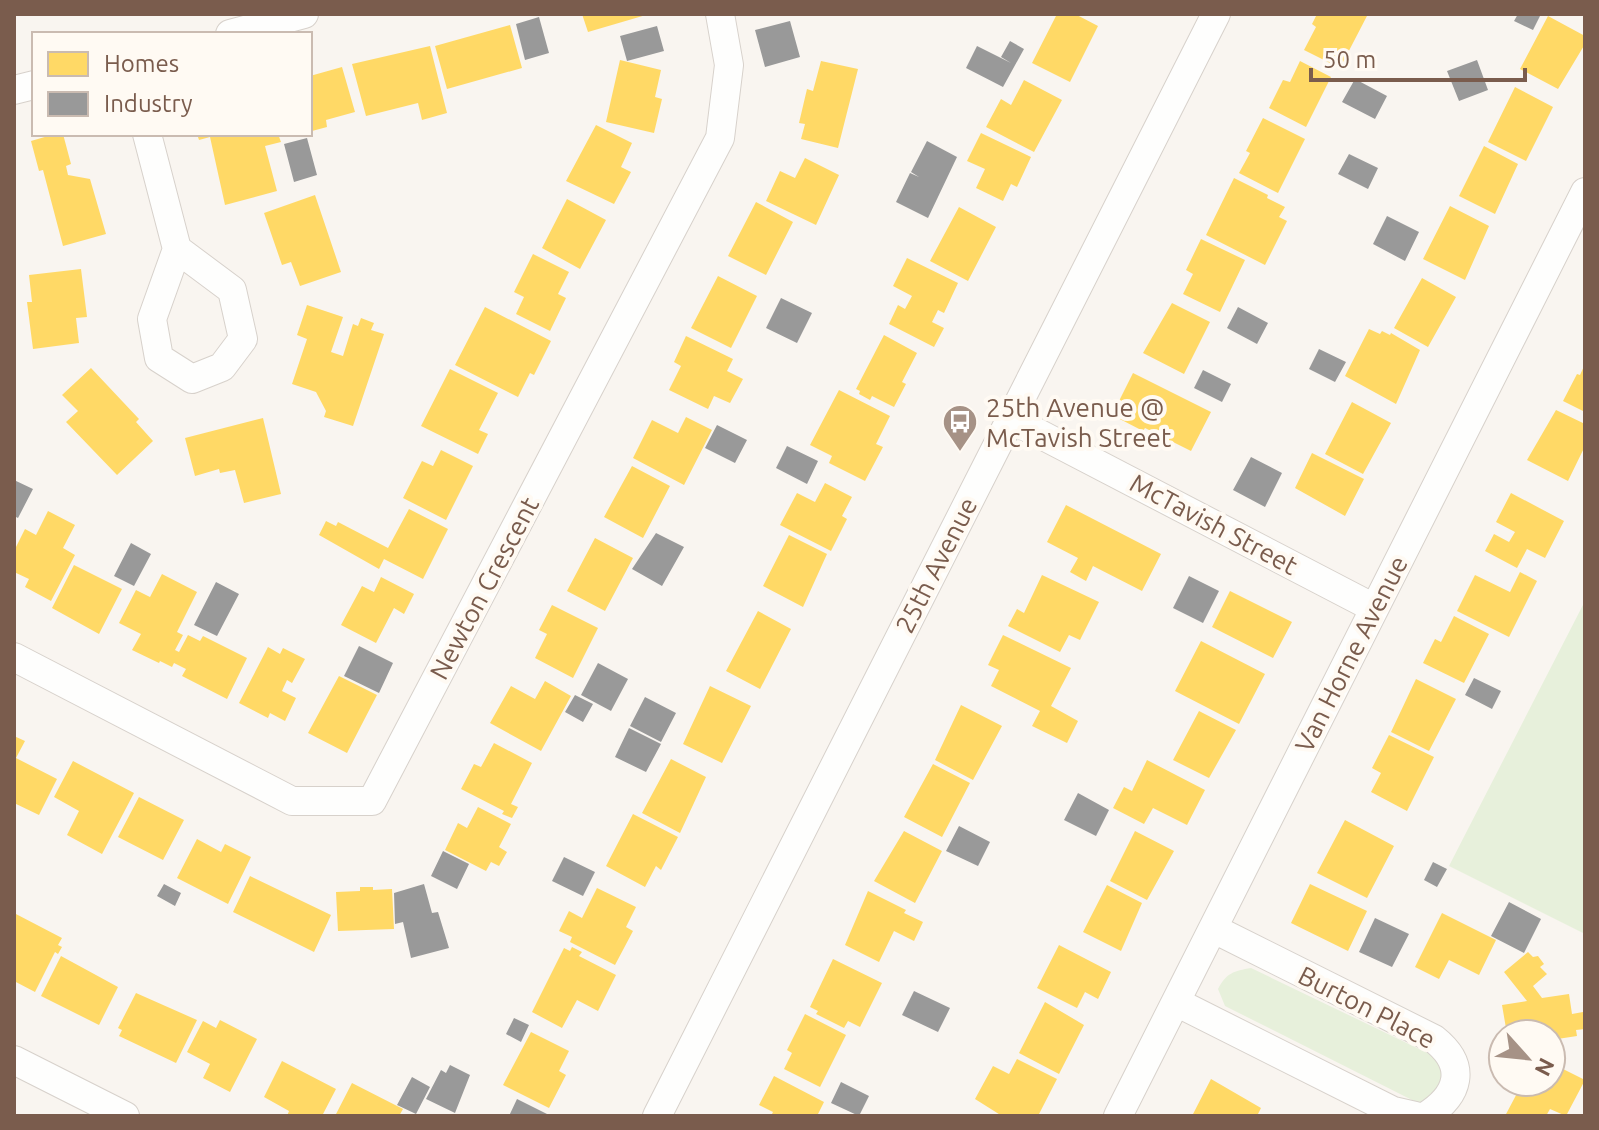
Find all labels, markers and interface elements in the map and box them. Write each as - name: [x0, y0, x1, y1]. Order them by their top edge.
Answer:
- legend: [32, 32, 312, 136]
- scale bar: [1311, 32, 1525, 82]
- text: 50 m: [1323, 46, 1376, 73]
- text: Homes: [104, 50, 179, 77]
- text: Industry: [104, 90, 193, 117]
- place label: 25th Avenue @ McTavish Street: [986, 393, 1171, 452]
- bus stop icon: 25th Avenue @ McTavish Street: [941, 403, 979, 453]
- street label: McTavish Street: [1125, 468, 1303, 580]
- street label: Newton Crescent: [424, 492, 544, 684]
- street label: 25th Avenue: [889, 493, 983, 637]
- street label: Van Horne Avenue: [1289, 551, 1413, 757]
- street label: Burton Place: [1294, 960, 1440, 1054]
- north arrow: [1487, 1018, 1567, 1098]
- text: N: [1530, 1054, 1560, 1080]

